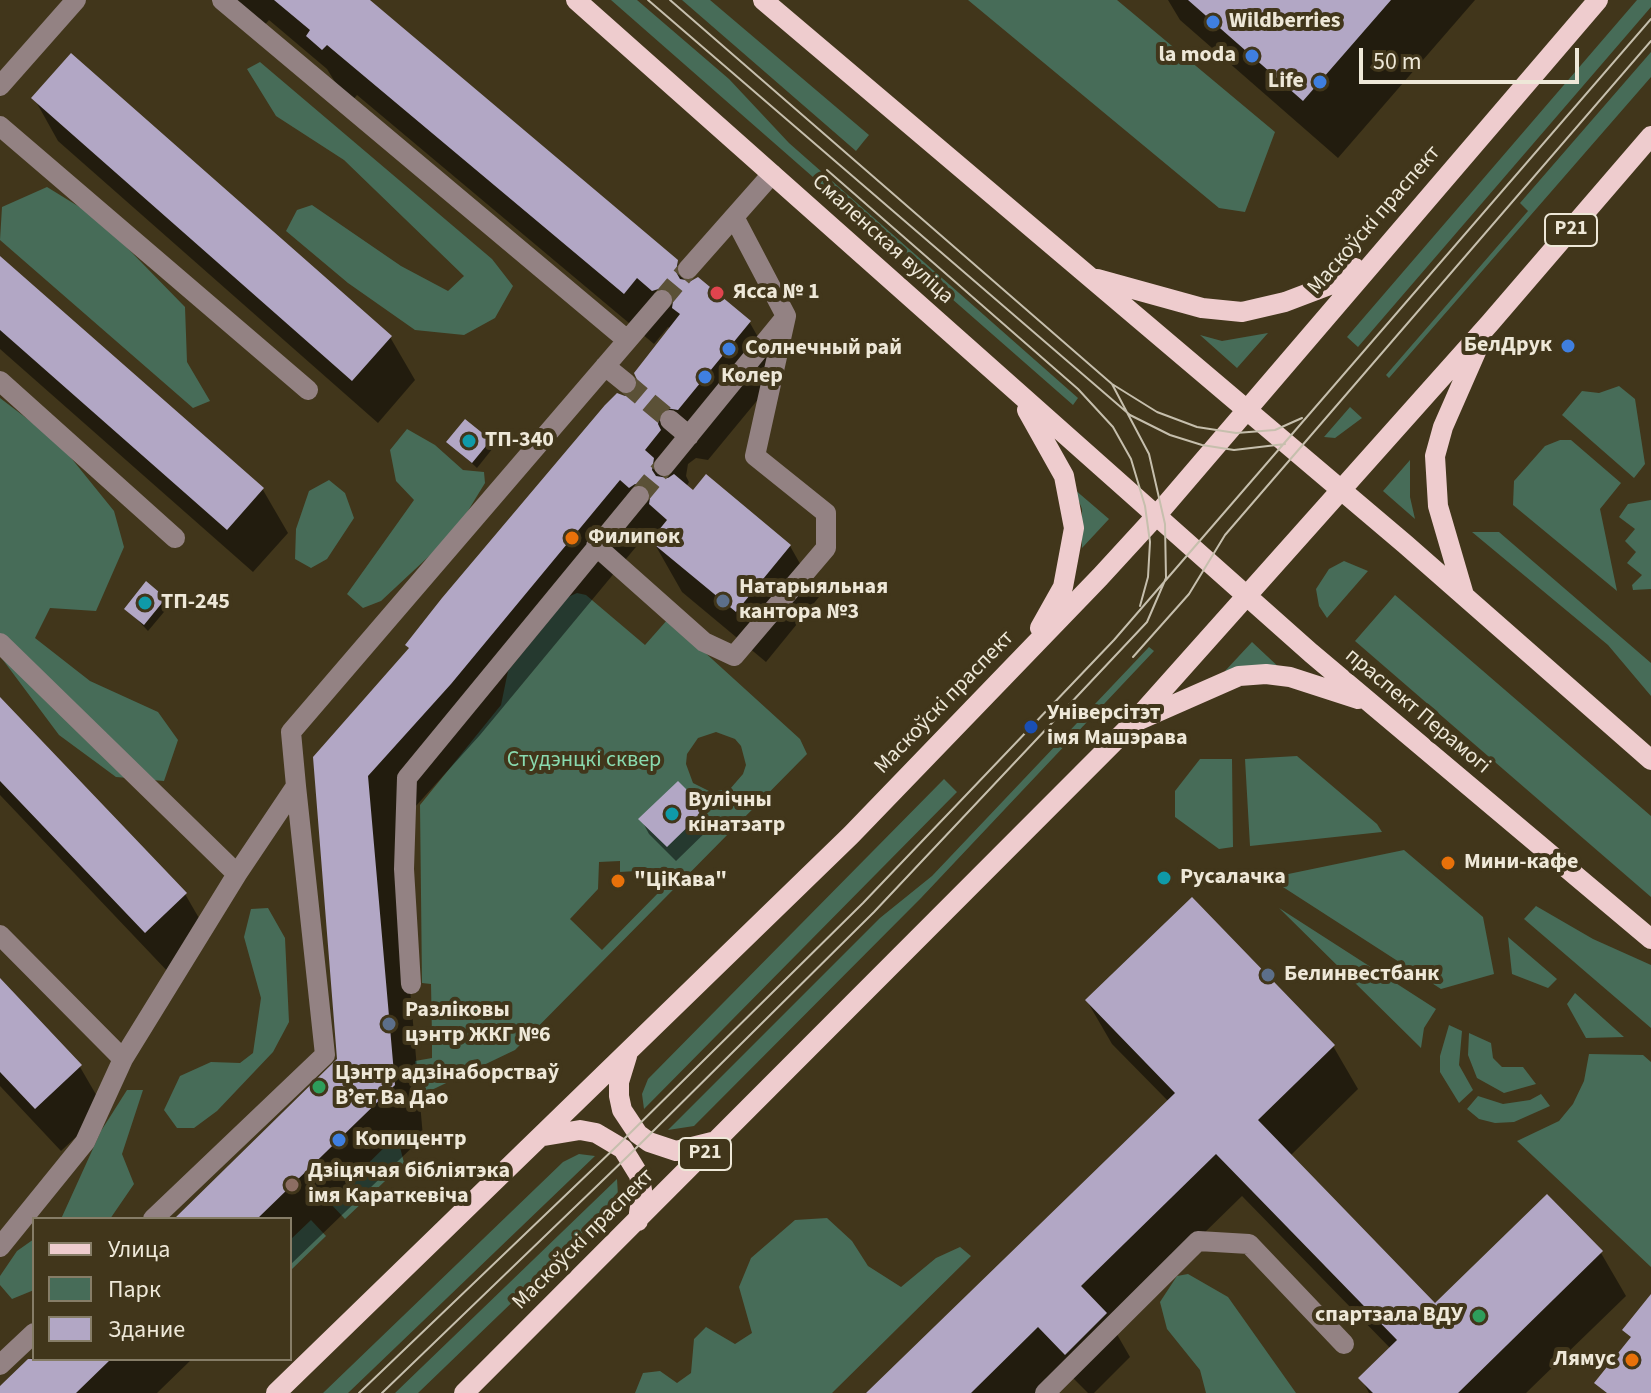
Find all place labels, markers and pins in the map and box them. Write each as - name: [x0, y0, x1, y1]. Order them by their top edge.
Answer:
- place label: Wildberries: [1229, 9, 1341, 35]
- marker: Wildberries: [1204, 13, 1222, 31]
- place label: la moda: [1158, 43, 1236, 69]
- marker: la moda: [1243, 47, 1261, 65]
- place label: Life: [1268, 69, 1304, 95]
- marker: Life: [1311, 73, 1329, 91]
- place label: Ясса № 1: [733, 280, 820, 306]
- marker: Ясса № 1: [708, 284, 726, 302]
- place label: БелДрук: [1464, 333, 1552, 359]
- place label: Солнечный рай: [745, 336, 902, 362]
- marker: БелДрук: [1559, 337, 1577, 355]
- marker: Солнечный рай: [720, 340, 738, 358]
- place label: Колер: [721, 364, 783, 390]
- marker: Колер: [696, 368, 714, 386]
- place label: ТП-340: [485, 428, 554, 454]
- marker: ТП-340: [460, 432, 478, 450]
- place label: Филипок: [588, 525, 680, 551]
- marker: Филипок: [563, 529, 581, 547]
- place label: Натарыяльная кантора №3: [739, 575, 888, 626]
- place label: ТП-245: [161, 590, 230, 616]
- marker: Натарыяльная кантора №3: [714, 592, 732, 610]
- marker: ТП-245: [136, 594, 154, 612]
- place label: Універсітэт імя Машэрава: [1047, 701, 1187, 752]
- marker: Універсітэт імя Машэрава: [1022, 718, 1040, 736]
- place label: Вулічны кінатэатр: [688, 788, 785, 840]
- marker: Вулічны кінатэатр: [663, 805, 681, 823]
- place label: Мини-кафе: [1464, 850, 1578, 876]
- marker: Мини-кафе: [1439, 854, 1457, 872]
- place label: Русалачка: [1180, 865, 1286, 891]
- place label: "ЦіКава": [634, 868, 727, 894]
- marker: Русалачка: [1155, 869, 1173, 887]
- marker: "ЦіКава": [609, 872, 627, 890]
- place label: Белинвестбанк: [1284, 962, 1439, 988]
- marker: Белинвестбанк: [1259, 966, 1277, 984]
- place label: Разліковы цэнтр ЖКГ №6: [405, 998, 551, 1050]
- marker: Разліковы цэнтр ЖКГ №6: [380, 1015, 398, 1033]
- place label: Цэнтр адзінаборстваў Вʼет Ва Дао: [335, 1061, 559, 1112]
- marker: Цэнтр адзінаборстваў Вʼет Ва Дао: [310, 1078, 328, 1096]
- place label: Копицентр: [355, 1127, 467, 1153]
- marker: Копицентр: [330, 1131, 348, 1149]
- place label: Дзіцячая бібліятэка імя Караткевіча: [308, 1159, 510, 1210]
- marker: Дзіцячая бібліятэка імя Караткевіча: [283, 1176, 301, 1194]
- place label: спартзала ВДУ: [1315, 1303, 1463, 1329]
- marker: спартзала ВДУ: [1470, 1307, 1488, 1325]
- place label: Лямус: [1553, 1347, 1616, 1373]
- marker: Лямус: [1623, 1351, 1641, 1369]

